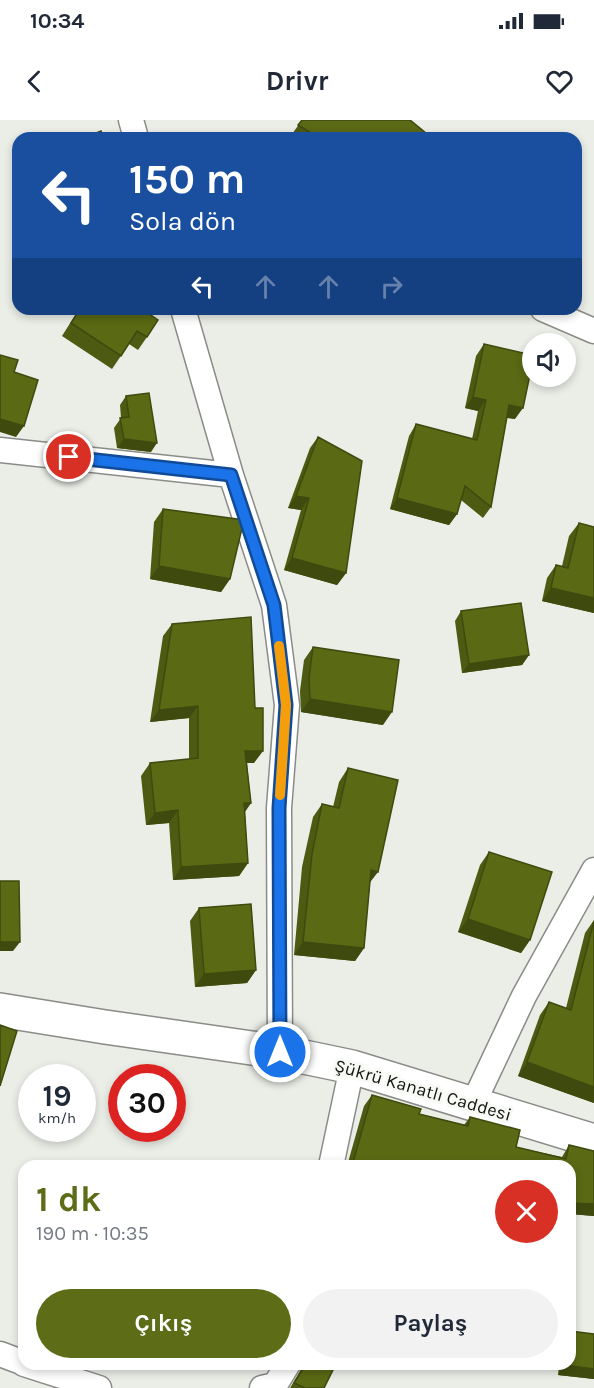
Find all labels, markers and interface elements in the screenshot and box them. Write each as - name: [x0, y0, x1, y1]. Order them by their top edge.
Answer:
- text: 10:34: [30, 8, 84, 34]
- icon: back: [18, 65, 51, 98]
- text: Drivr: [266, 65, 328, 97]
- icon: heart: [543, 65, 576, 98]
- text: 150 m: [129, 154, 245, 204]
- icon: left: [30, 156, 108, 234]
- text: Sola dön: [129, 205, 236, 237]
- icon: left: [186, 270, 219, 303]
- icon: ahead: [249, 270, 282, 303]
- icon: ahead: [312, 270, 345, 303]
- icon: right: [375, 270, 408, 303]
- map controls: [522, 333, 576, 387]
- button: sound: [522, 333, 576, 387]
- pin: [43, 431, 94, 482]
- icon: arrive: [52, 440, 85, 473]
- position arrow: [248, 1020, 312, 1084]
- street label: Şükrü Kanatlı Caddesi: [332, 1054, 514, 1126]
- speed limit sign: 30: [108, 1064, 186, 1142]
- text: 19: [42, 1078, 71, 1114]
- text: km/h: [38, 1109, 76, 1127]
- text: 1 dk: [36, 1178, 101, 1220]
- button: close: [495, 1180, 558, 1243]
- text: 190 m · 10:35: [36, 1222, 149, 1245]
- button: Çıkış: [36, 1289, 291, 1358]
- button: Paylaş: [303, 1289, 558, 1358]

